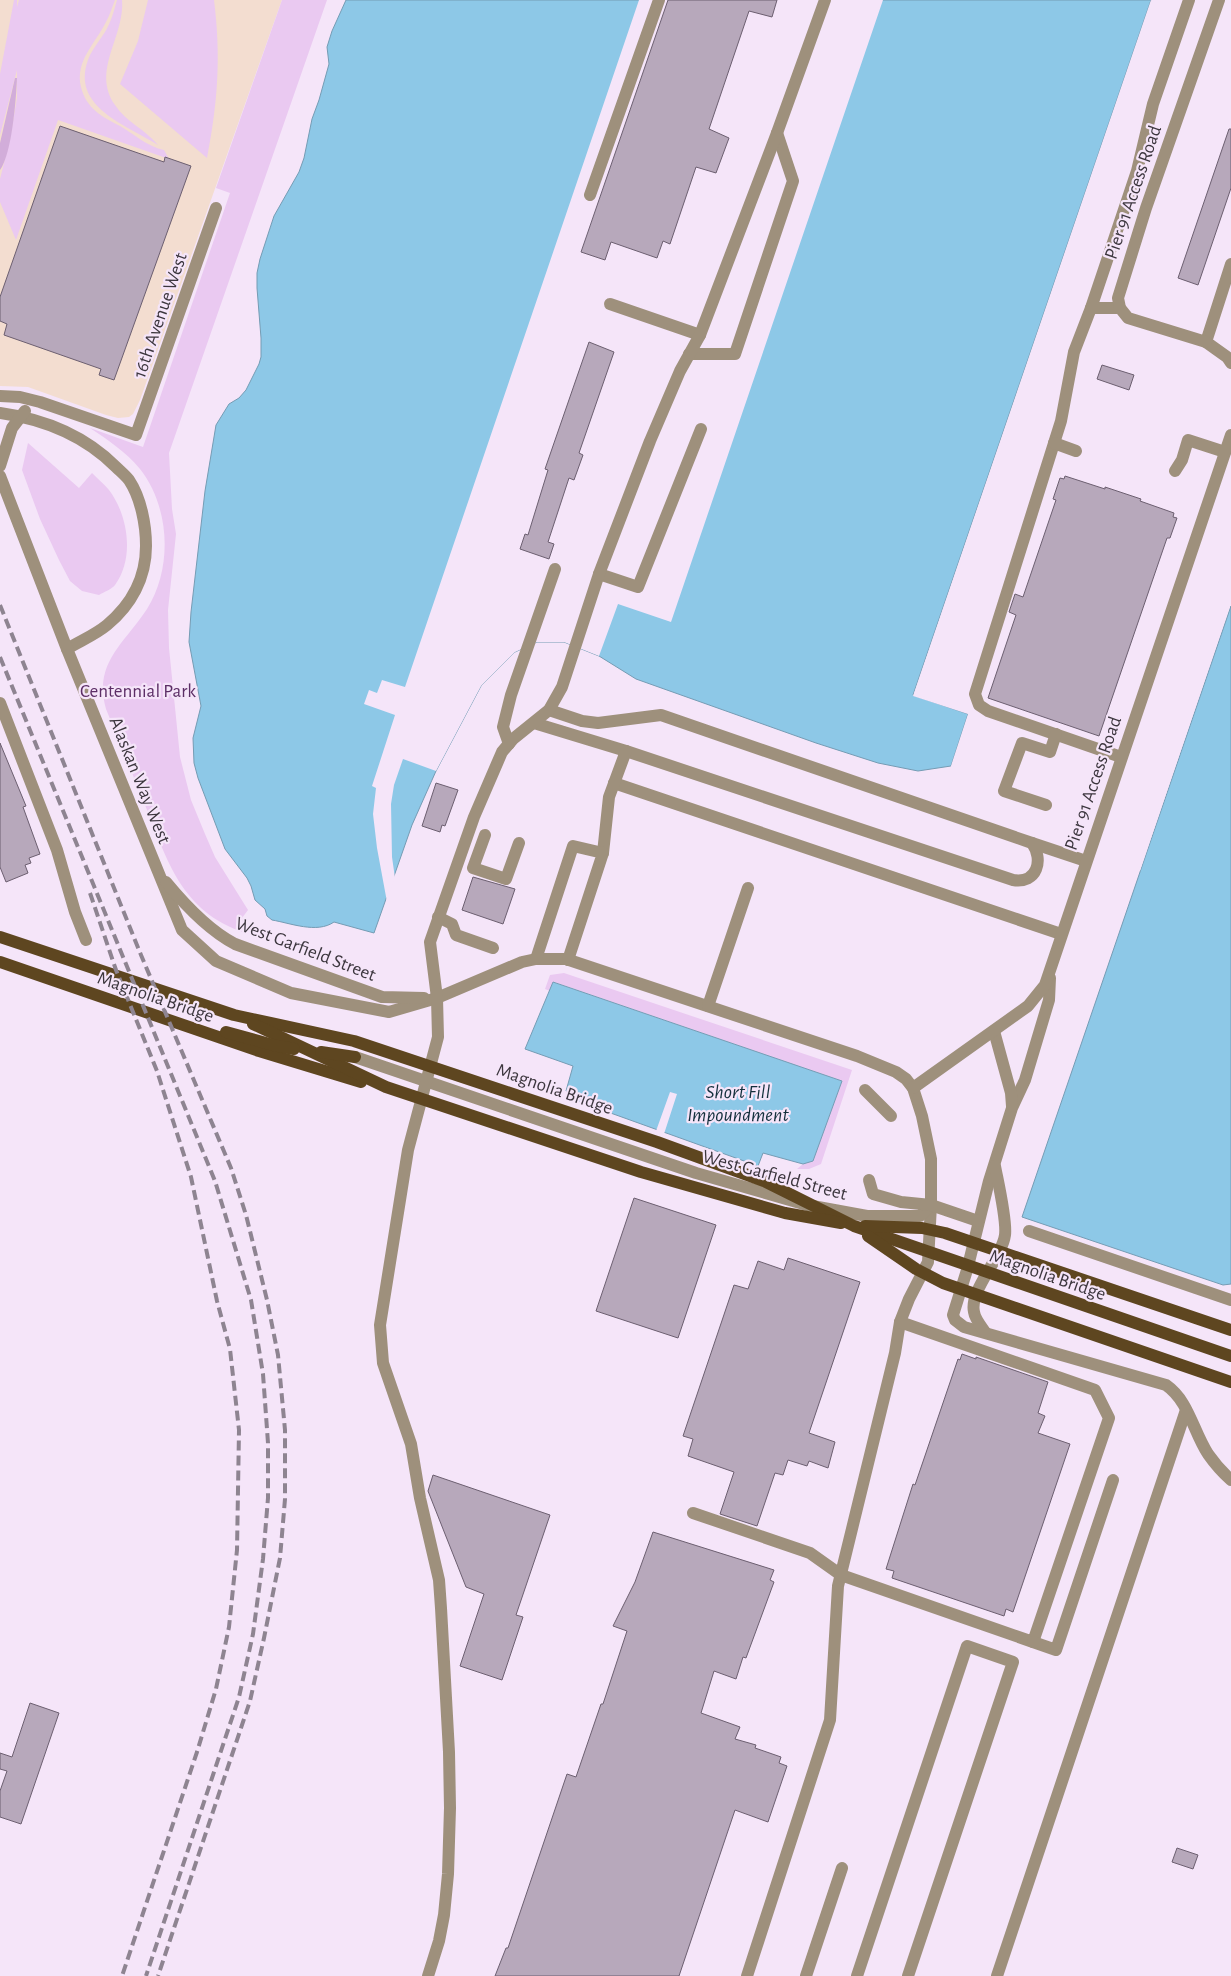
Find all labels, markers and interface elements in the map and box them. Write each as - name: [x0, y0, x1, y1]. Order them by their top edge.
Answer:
- street label: Pier 91 Access Road: [1102, 123, 1165, 262]
- street label: 16th Avenue West: [130, 250, 191, 381]
- park label: Centennial Park: [80, 682, 196, 701]
- street label: Alaskan Way West: [106, 714, 174, 847]
- street label: Pier 91 Access Road: [1062, 714, 1125, 853]
- street label: West Garfield Street: [233, 914, 378, 985]
- street label: Magnolia Bridge: [95, 969, 216, 1026]
- street label: Magnolia Bridge: [494, 1061, 615, 1118]
- water label: Short Fill Impoundment: [687, 1082, 789, 1125]
- street label: West Garfield Street: [700, 1147, 849, 1204]
- street label: Magnolia Bridge: [987, 1247, 1108, 1304]

